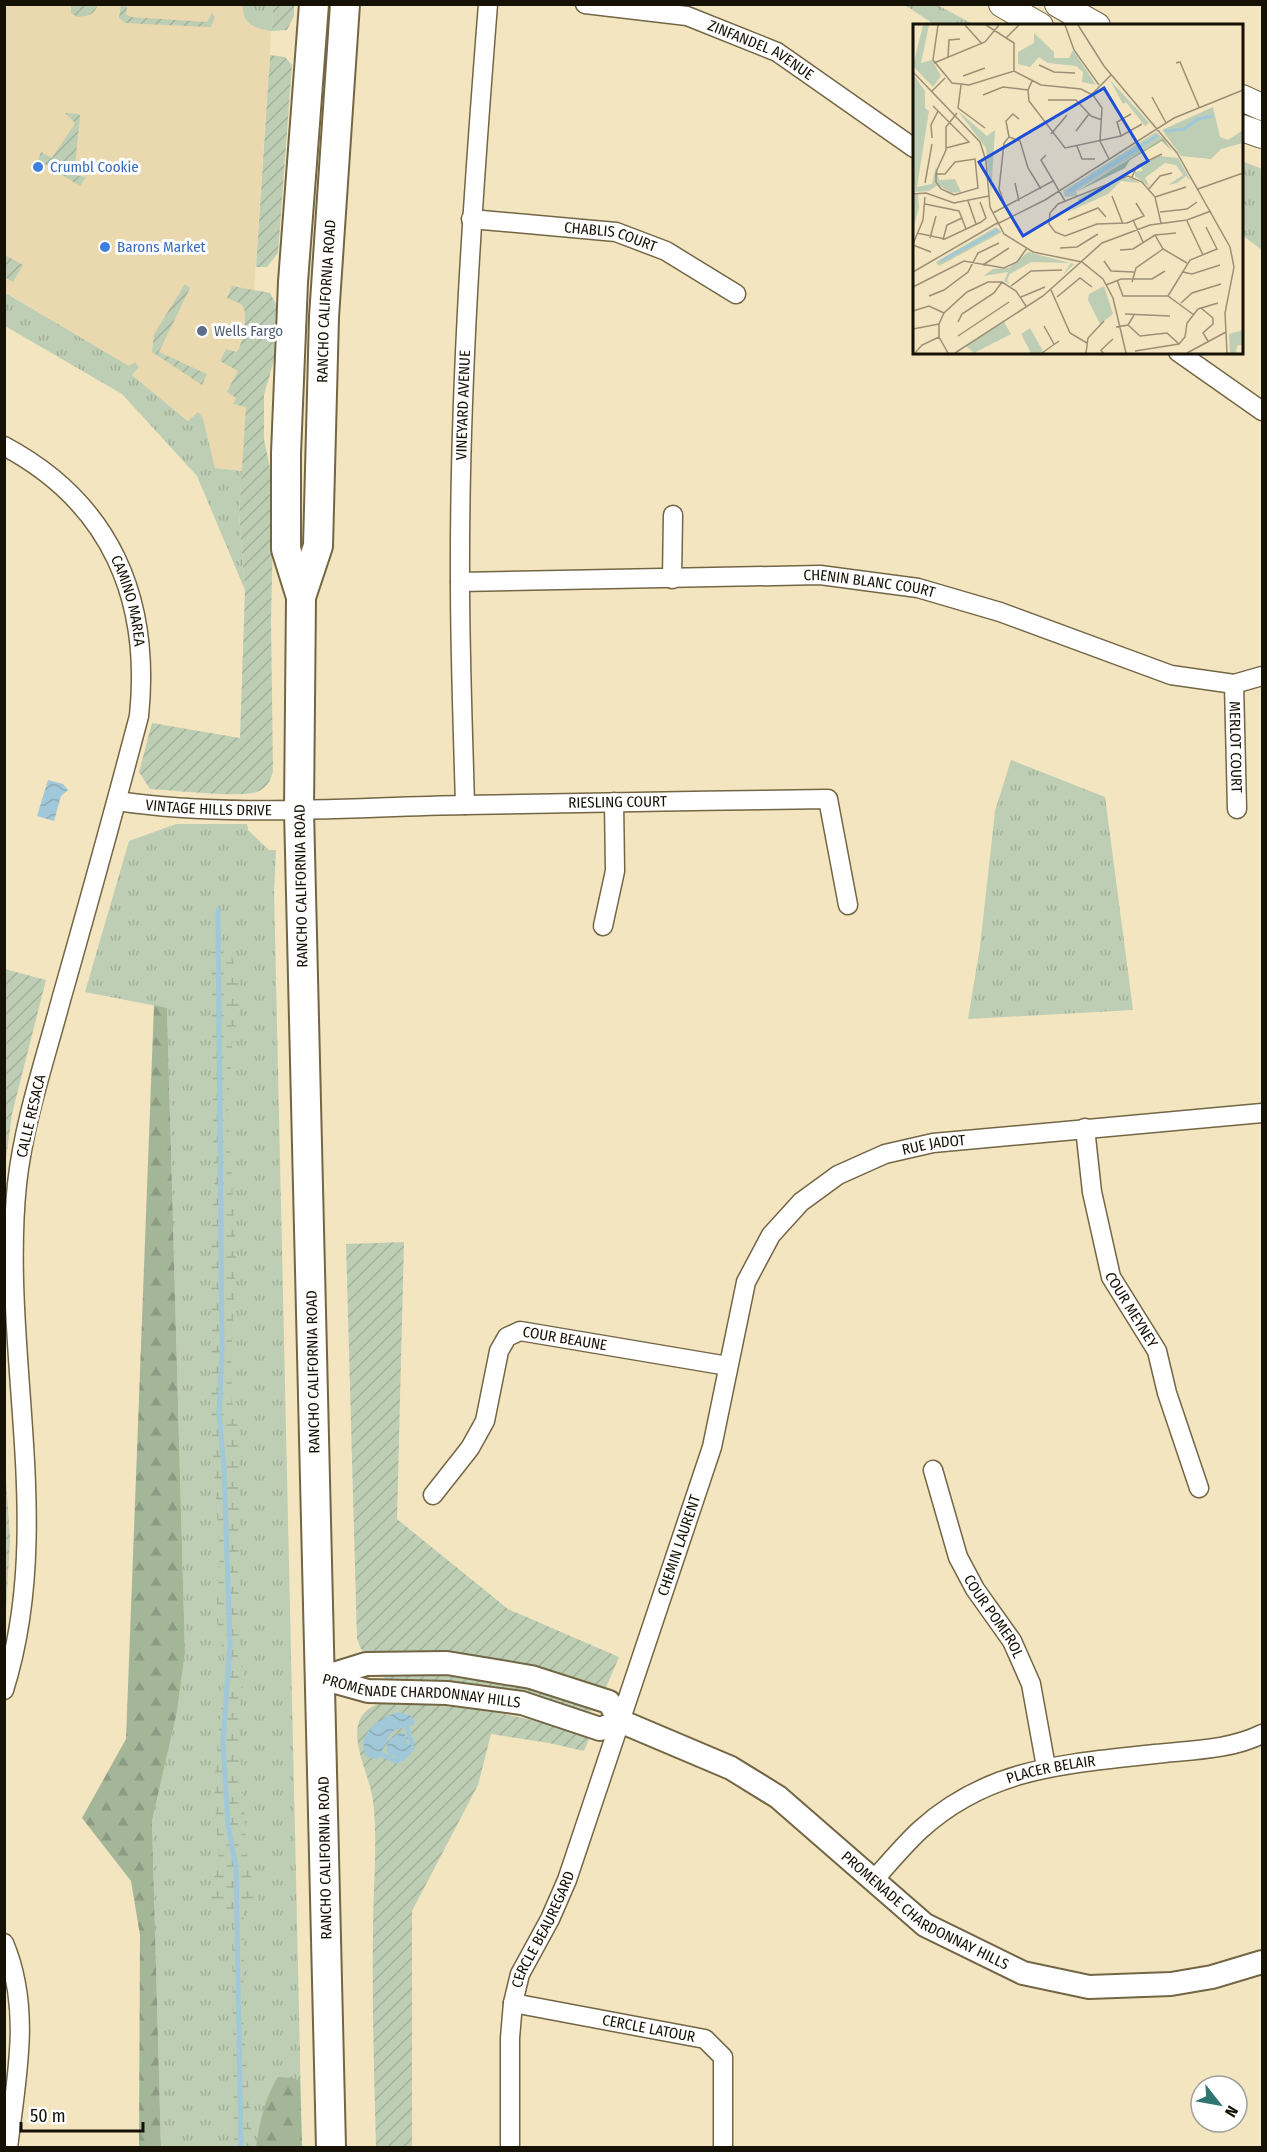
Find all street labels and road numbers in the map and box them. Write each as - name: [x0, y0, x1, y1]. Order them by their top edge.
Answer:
- street label: ZINFANDEL AVENUE: [705, 16, 817, 84]
- street label: CHABLIS COURT: [563, 218, 659, 256]
- street label: RANCHO CALIFORNIA ROAD: [313, 219, 340, 383]
- street label: VINEYARD AVENUE: [452, 350, 474, 460]
- street label: CAMINO MAREA: [107, 552, 149, 647]
- street label: CHENIN BLANC COURT: [803, 566, 937, 602]
- street label: MERLOT COURT: [1225, 701, 1246, 793]
- street label: RIESLING COURT: [568, 792, 667, 812]
- street label: VINTAGE HILLS DRIVE: [145, 796, 272, 819]
- street label: RANCHO CALIFORNIA ROAD: [291, 804, 311, 968]
- street label: CALLE RESACA: [13, 1072, 49, 1159]
- street label: RUE JADOT: [900, 1131, 966, 1159]
- street label: COUR MEYNEY: [1101, 1271, 1162, 1351]
- street label: RANCHO CALIFORNIA ROAD: [303, 1290, 323, 1454]
- street label: COUR BEAUNE: [521, 1323, 608, 1354]
- street label: CHEMIN LAURENT: [654, 1492, 704, 1598]
- street label: COUR POMEROL: [960, 1572, 1027, 1661]
- street label: PROMENADE CHARDONNAY HILLS: [320, 1670, 522, 1712]
- street label: PLACER BELAIR: [1004, 1752, 1096, 1788]
- street label: RANCHO CALIFORNIA ROAD: [315, 1776, 335, 1940]
- street label: PROMENADE CHARDONNAY HILLS: [838, 1847, 1012, 1974]
- street label: CERCLE BEAUREGARD: [508, 1869, 578, 1990]
- street label: CERCLE LATOUR: [601, 2011, 697, 2046]

